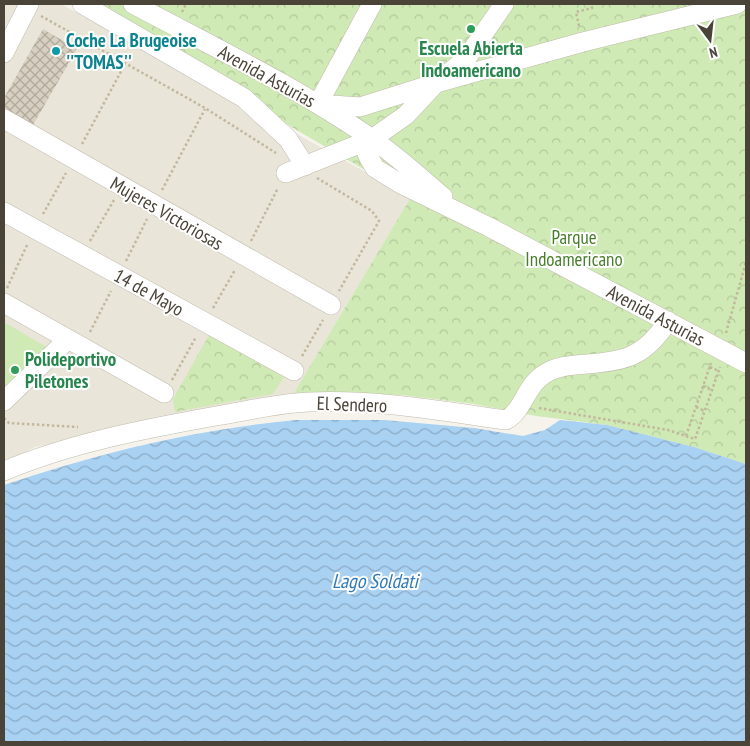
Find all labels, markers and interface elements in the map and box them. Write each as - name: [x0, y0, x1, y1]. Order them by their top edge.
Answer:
- north arrow: [685, 15, 735, 65]
- marker: Escuela Abierta Indoamericano: [465, 23, 477, 35]
- place label: Coche La Brugeoise ''TOMAS'': [66, 28, 197, 74]
- place label: Escuela Abierta Indoamericano: [419, 36, 523, 82]
- street label: Avenida Asturias: [214, 39, 320, 113]
- text: N: [707, 43, 719, 62]
- marker: Coche La Brugeoise ''TOMAS'': [50, 45, 62, 57]
- street label: Mujeres Victoriosas: [106, 171, 228, 255]
- park label: Parque Indoamericano: [525, 225, 623, 271]
- street label: 14 de Mayo: [110, 263, 188, 321]
- street label: Avenida Asturias: [603, 279, 709, 351]
- place label: Polideportivo Piletones: [25, 347, 116, 393]
- marker: Polideportivo Piletones: [9, 364, 21, 376]
- street label: El Sendero: [316, 391, 388, 417]
- water label: Lago Soldati: [332, 568, 421, 594]

